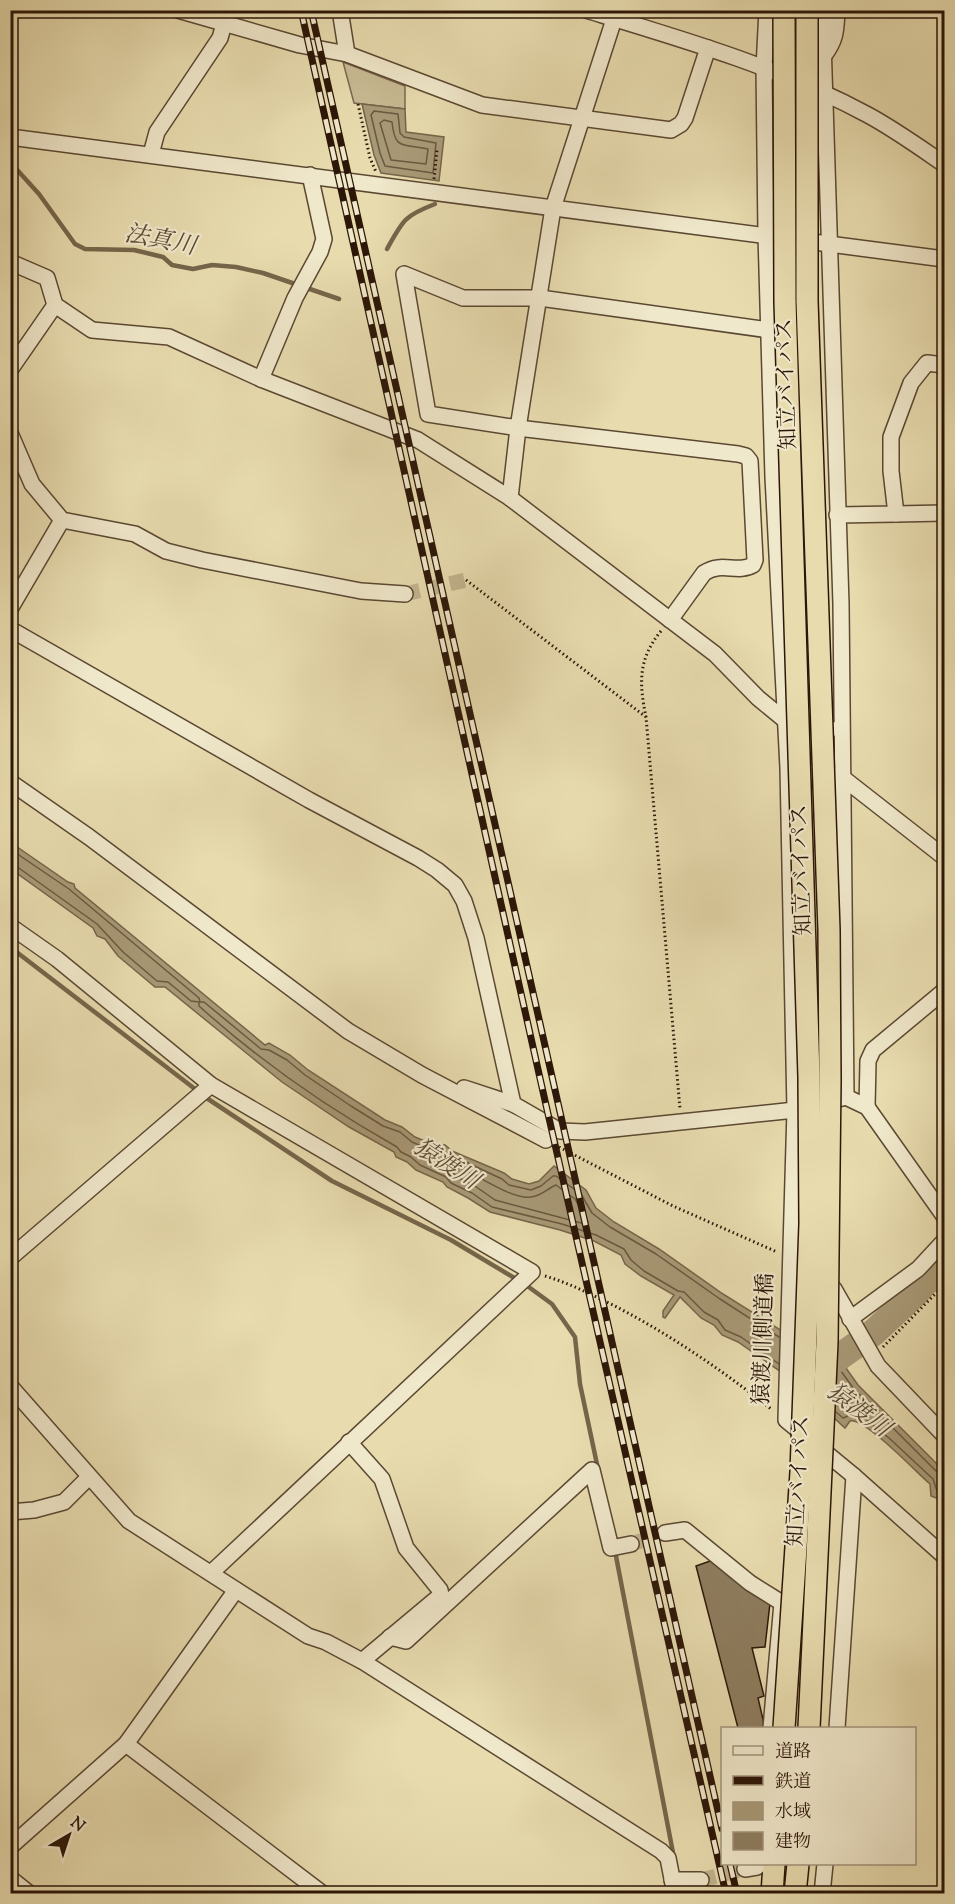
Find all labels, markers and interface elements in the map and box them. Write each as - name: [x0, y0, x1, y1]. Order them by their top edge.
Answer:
- water label: 法真川: [121, 217, 202, 265]
- street label: 知立バイパス: [770, 318, 806, 450]
- street label: 知立バイパス: [785, 804, 821, 936]
- water label: 猿渡川: [407, 1131, 488, 1200]
- street label: 猿渡川側道橋: [747, 1272, 783, 1406]
- water label: 猿渡川: [819, 1376, 899, 1448]
- street label: 知立バイパス: [781, 1414, 819, 1548]
- legend: [721, 1727, 916, 1865]
- text: 道路: [775, 1740, 811, 1766]
- text: 鉄道: [775, 1770, 811, 1796]
- text: 水域: [775, 1800, 811, 1826]
- north arrow: [39, 1805, 99, 1865]
- text: N: [65, 1812, 89, 1838]
- text: 建物: [775, 1830, 811, 1856]

